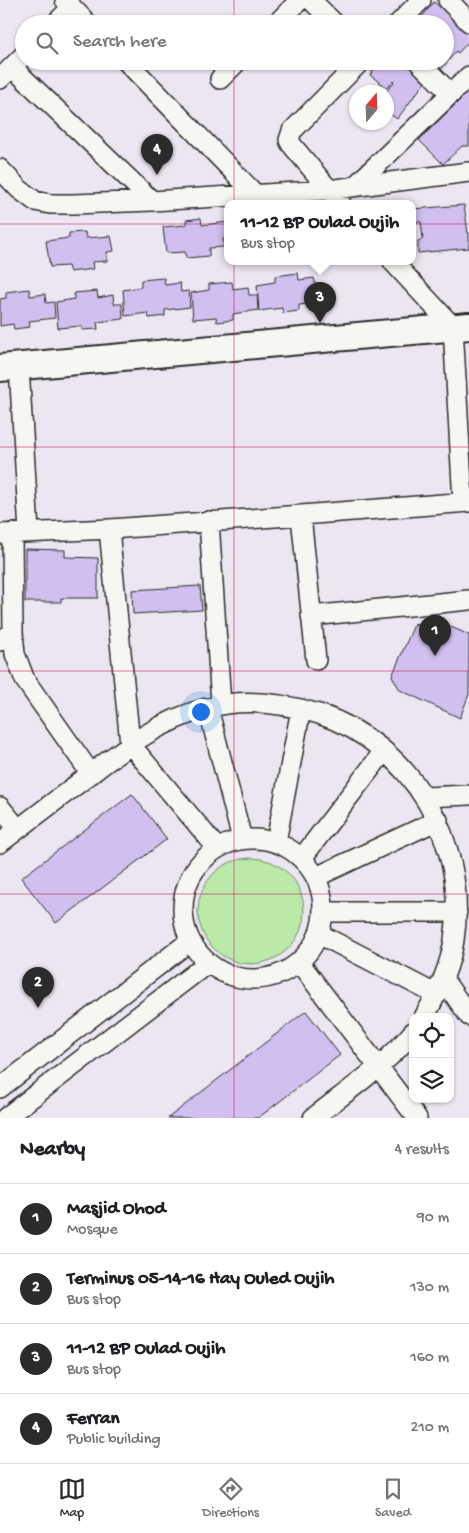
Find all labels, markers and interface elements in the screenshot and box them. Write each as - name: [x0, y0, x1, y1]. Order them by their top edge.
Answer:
- search box: [15, 15, 454, 70]
- icon: search: [33, 29, 61, 57]
- text: Search here: [73, 31, 167, 54]
- north arrow: [349, 85, 394, 130]
- pin: 4: [141, 134, 173, 175]
- popup: [224, 200, 416, 265]
- text: 11-12 BP Oulad Oujih: [241, 212, 399, 235]
- text: Bus stop: [241, 235, 295, 254]
- pin: 3: [304, 282, 336, 323]
- pin: 1: [419, 615, 451, 656]
- your location: [188, 699, 214, 725]
- pin: 2: [22, 967, 54, 1008]
- map controls: [409, 1013, 454, 1103]
- button: locate: [409, 1013, 454, 1058]
- button: layers: [409, 1058, 454, 1103]
- text: Nearby: [20, 1138, 85, 1163]
- text: 4 results: [394, 1141, 449, 1160]
- text: Masjid Ohod: [67, 1198, 166, 1221]
- text: 1: [33, 1209, 39, 1228]
- text: 90 m: [417, 1209, 449, 1228]
- text: Mosque: [67, 1221, 118, 1240]
- text: Terminus 05-14-16 Hay Ouled Oujih: [67, 1268, 335, 1291]
- text: 2: [32, 1279, 40, 1298]
- text: 130 m: [410, 1279, 449, 1298]
- text: Bus stop: [67, 1291, 121, 1310]
- text: 11-12 BP Oulad Oujih: [67, 1338, 225, 1361]
- text: 3: [32, 1349, 40, 1368]
- text: 160 m: [410, 1349, 449, 1368]
- text: Bus stop: [67, 1361, 121, 1380]
- text: Ferran: [67, 1408, 120, 1431]
- text: 4: [32, 1419, 40, 1438]
- text: 210 m: [410, 1419, 449, 1438]
- text: Public building: [67, 1431, 161, 1450]
- tab: Map: [58, 1475, 86, 1522]
- tab: Directions: [202, 1475, 259, 1522]
- tab: Saved: [375, 1475, 411, 1522]

